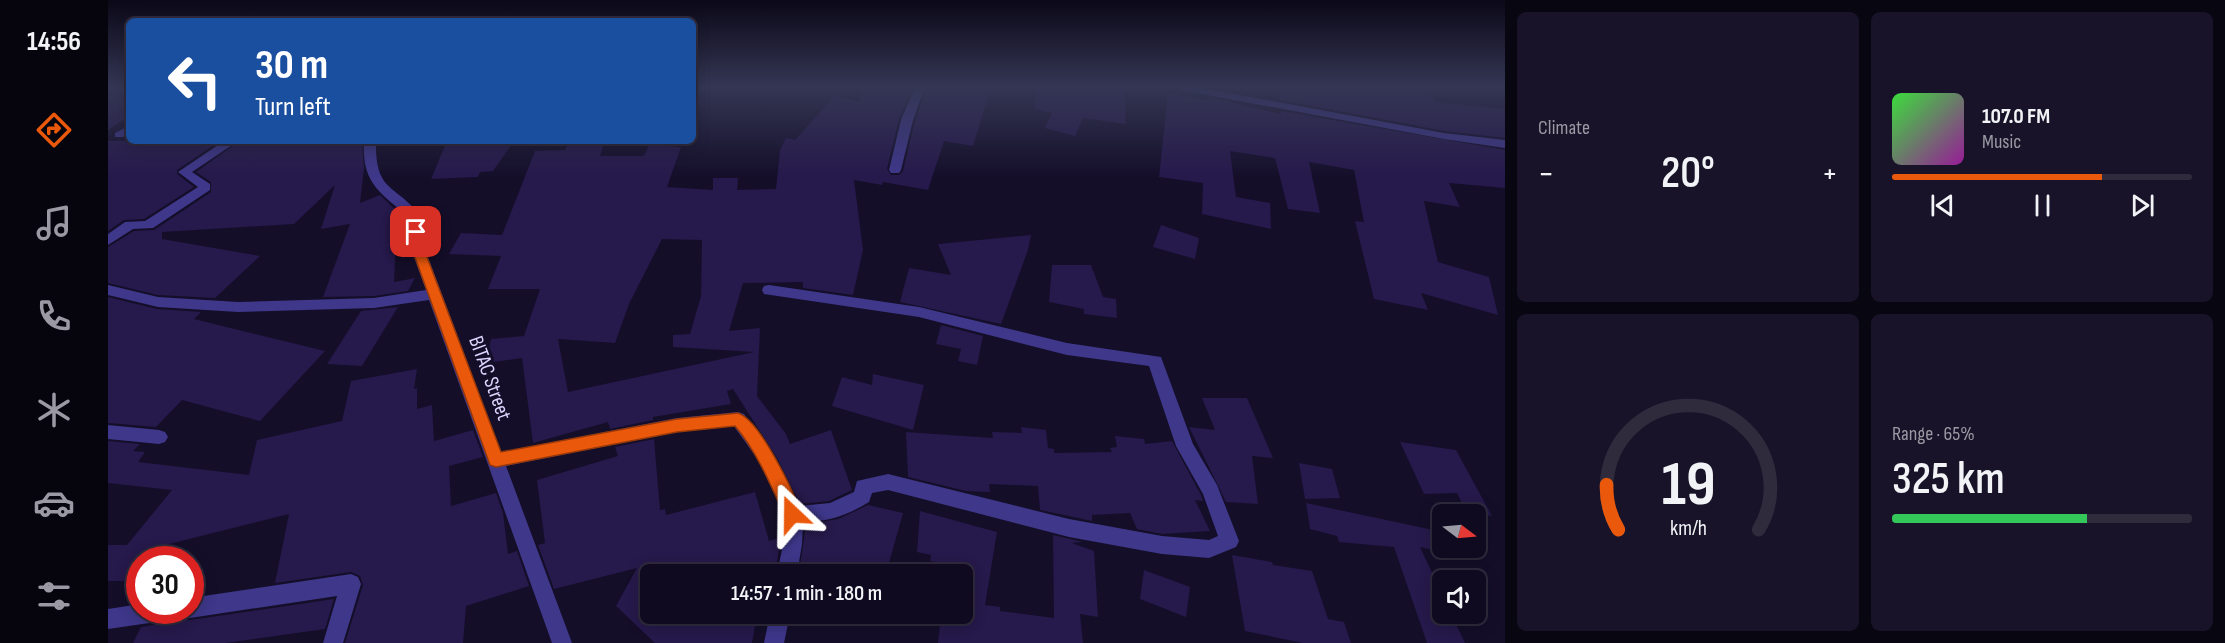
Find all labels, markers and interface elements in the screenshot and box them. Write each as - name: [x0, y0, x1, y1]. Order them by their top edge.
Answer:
- text: 14:56: [27, 26, 81, 58]
- text: 30 m: [255, 40, 328, 91]
- icon: left: [156, 42, 234, 120]
- text: Turn left: [255, 91, 331, 123]
- text: 107.0 FM: [1982, 103, 2050, 130]
- icon: directions: [33, 109, 75, 151]
- text: Climate: [1538, 116, 1590, 140]
- text: Music: [1982, 130, 2021, 154]
- text: 20°: [1661, 146, 1715, 201]
- text: −: [1538, 154, 1554, 194]
- text: +: [1822, 154, 1838, 194]
- icon: previous: [1926, 189, 1959, 222]
- icon: pause: [2026, 189, 2059, 222]
- icon: next: [2126, 189, 2159, 222]
- icon: music: [33, 202, 75, 244]
- pin: [390, 206, 441, 257]
- icon: arrive: [399, 215, 432, 248]
- icon: phone: [33, 295, 75, 337]
- street label: BITAC Street: [463, 332, 517, 424]
- icon: climate: [33, 389, 75, 431]
- text: Range · 65%: [1892, 422, 1975, 446]
- text: 19: [1661, 448, 1715, 523]
- text: 325 km: [1892, 452, 2005, 507]
- icon: car: [33, 482, 75, 524]
- position arrow: [760, 482, 824, 546]
- north arrow: [1432, 504, 1486, 558]
- map controls: [1432, 504, 1486, 624]
- text: km/h: [1669, 516, 1707, 541]
- speed limit sign: 30: [126, 546, 204, 624]
- button: sound: [1432, 570, 1486, 624]
- icon: filters: [33, 575, 75, 617]
- text: 14:57 · 1 min · 180 m: [731, 580, 882, 607]

